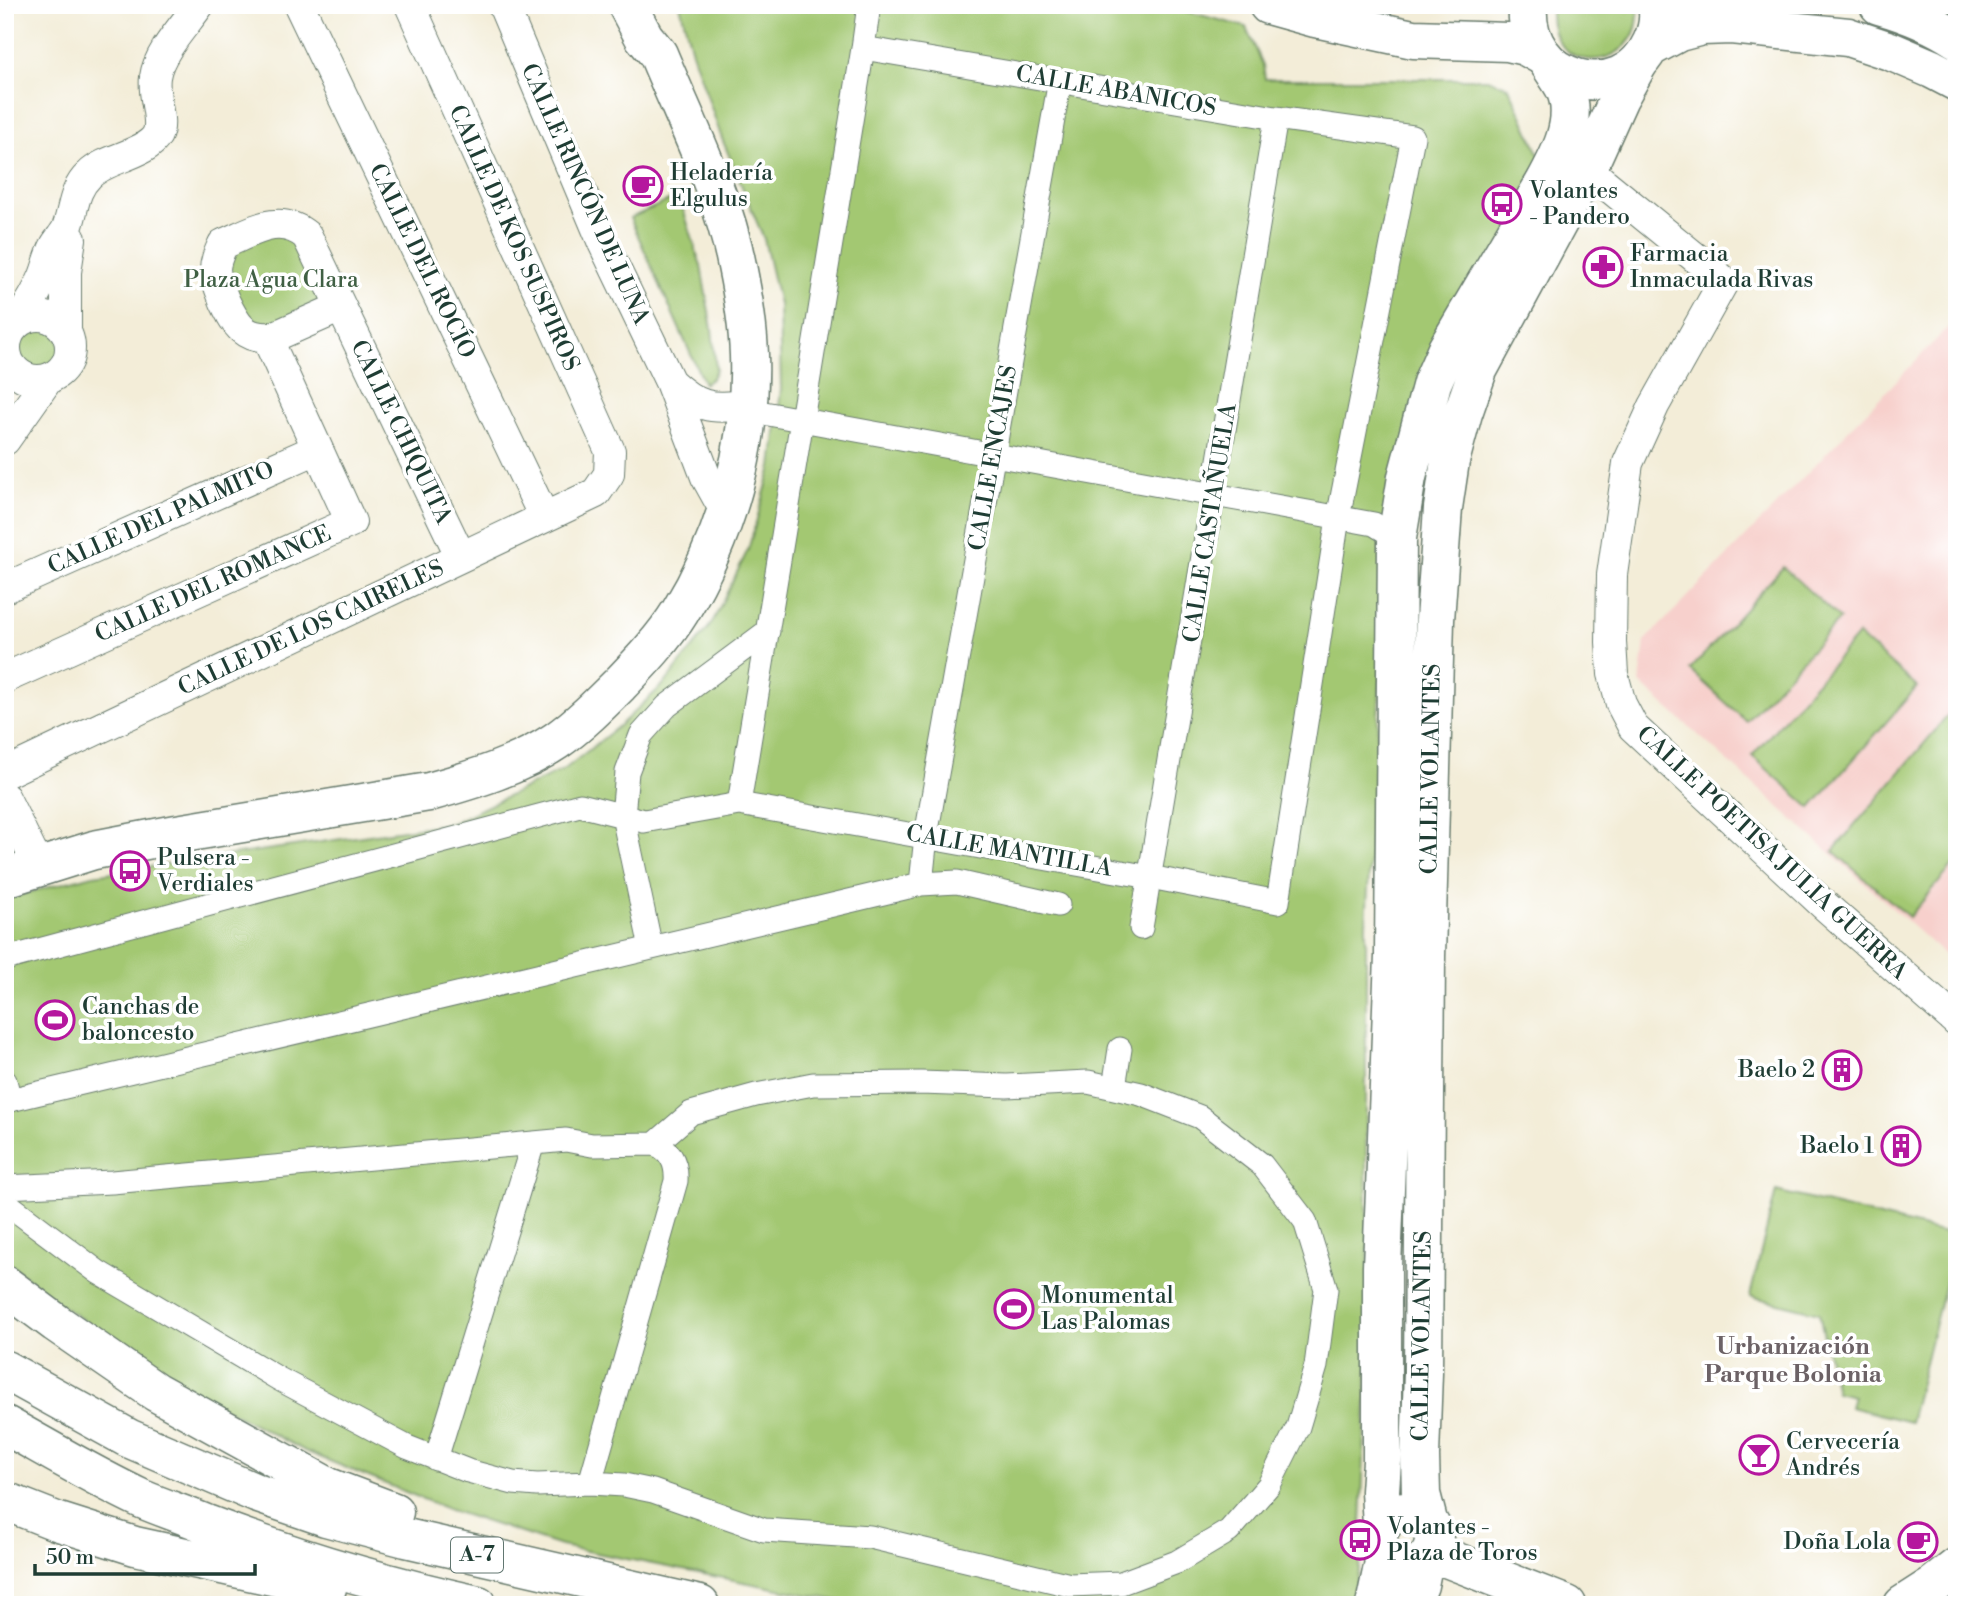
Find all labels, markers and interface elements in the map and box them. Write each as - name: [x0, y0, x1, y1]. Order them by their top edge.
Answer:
- street label: CALLE RINCÓN DE LUNA: [515, 58, 658, 330]
- street label: CALLE ABANICOS: [1014, 60, 1218, 122]
- street label: CALLE DE KOS SUSPIROS: [443, 101, 585, 375]
- street label: CALLE DEL ROCÍO: [363, 158, 483, 363]
- place label: Heladería Elgulus: [670, 159, 773, 213]
- cafe icon: Heladería Elgulus: [622, 165, 664, 207]
- place label: Volantes - Pandero: [1528, 177, 1630, 231]
- bus stop icon: Volantes - Pandero: [1481, 183, 1523, 225]
- place label: Farmacia Inmaculada Rivas: [1630, 240, 1813, 294]
- pharmacy icon: Farmacia Inmaculada Rivas: [1582, 246, 1624, 288]
- park label: Plaza Agua Clara: [183, 266, 359, 294]
- street label: CALLE CHIQUITA: [344, 336, 458, 530]
- street label: CALLE ENCAJES: [963, 363, 1023, 553]
- street label: CALLE CASTAÑUELA: [1175, 400, 1243, 645]
- street label: CALLE DEL PALMITO: [43, 455, 279, 581]
- street label: CALLE DEL ROMANCE: [91, 519, 335, 649]
- street label: CALLE DE LOS CAIRELES: [174, 554, 448, 702]
- street label: CALLE VOLANTES: [1415, 663, 1447, 875]
- street label: CALLE POETISA JULIA GUERRA: [1631, 720, 1914, 987]
- street label: CALLE MANTILLA: [904, 819, 1115, 883]
- place label: Pulsera - Verdiales: [156, 844, 254, 898]
- bus stop icon: Pulsera - Verdiales: [109, 850, 151, 892]
- place label: Canchas de baloncesto: [82, 993, 199, 1047]
- sports icon: Canchas de baloncesto: [34, 999, 76, 1041]
- building icon: Baelo 2: [1821, 1049, 1863, 1091]
- place label: Baelo 2: [1737, 1056, 1815, 1084]
- building icon: Baelo 1: [1880, 1125, 1922, 1167]
- place label: Baelo 1: [1799, 1132, 1874, 1160]
- street label: CALLE VOLANTES: [1406, 1230, 1438, 1442]
- place label: Monumental Las Palomas: [1041, 1282, 1174, 1336]
- sports icon: Monumental Las Palomas: [993, 1288, 1035, 1330]
- district label: Urbanización Parque Bolonia: [1704, 1332, 1883, 1390]
- place label: Cervecería Andrés: [1785, 1428, 1900, 1482]
- bar icon: Cervecería Andrés: [1738, 1434, 1780, 1476]
- place label: Volantes - Plaza de Toros: [1386, 1513, 1538, 1567]
- bus stop icon: Volantes - Plaza de Toros: [1339, 1519, 1381, 1561]
- cafe icon: Doña Lola: [1897, 1521, 1939, 1563]
- place label: Doña Lola: [1784, 1528, 1891, 1556]
- scale bar: [35, 1533, 256, 1577]
- road number: A-7: [451, 1538, 503, 1572]
- text: 50 m: [46, 1545, 94, 1571]

